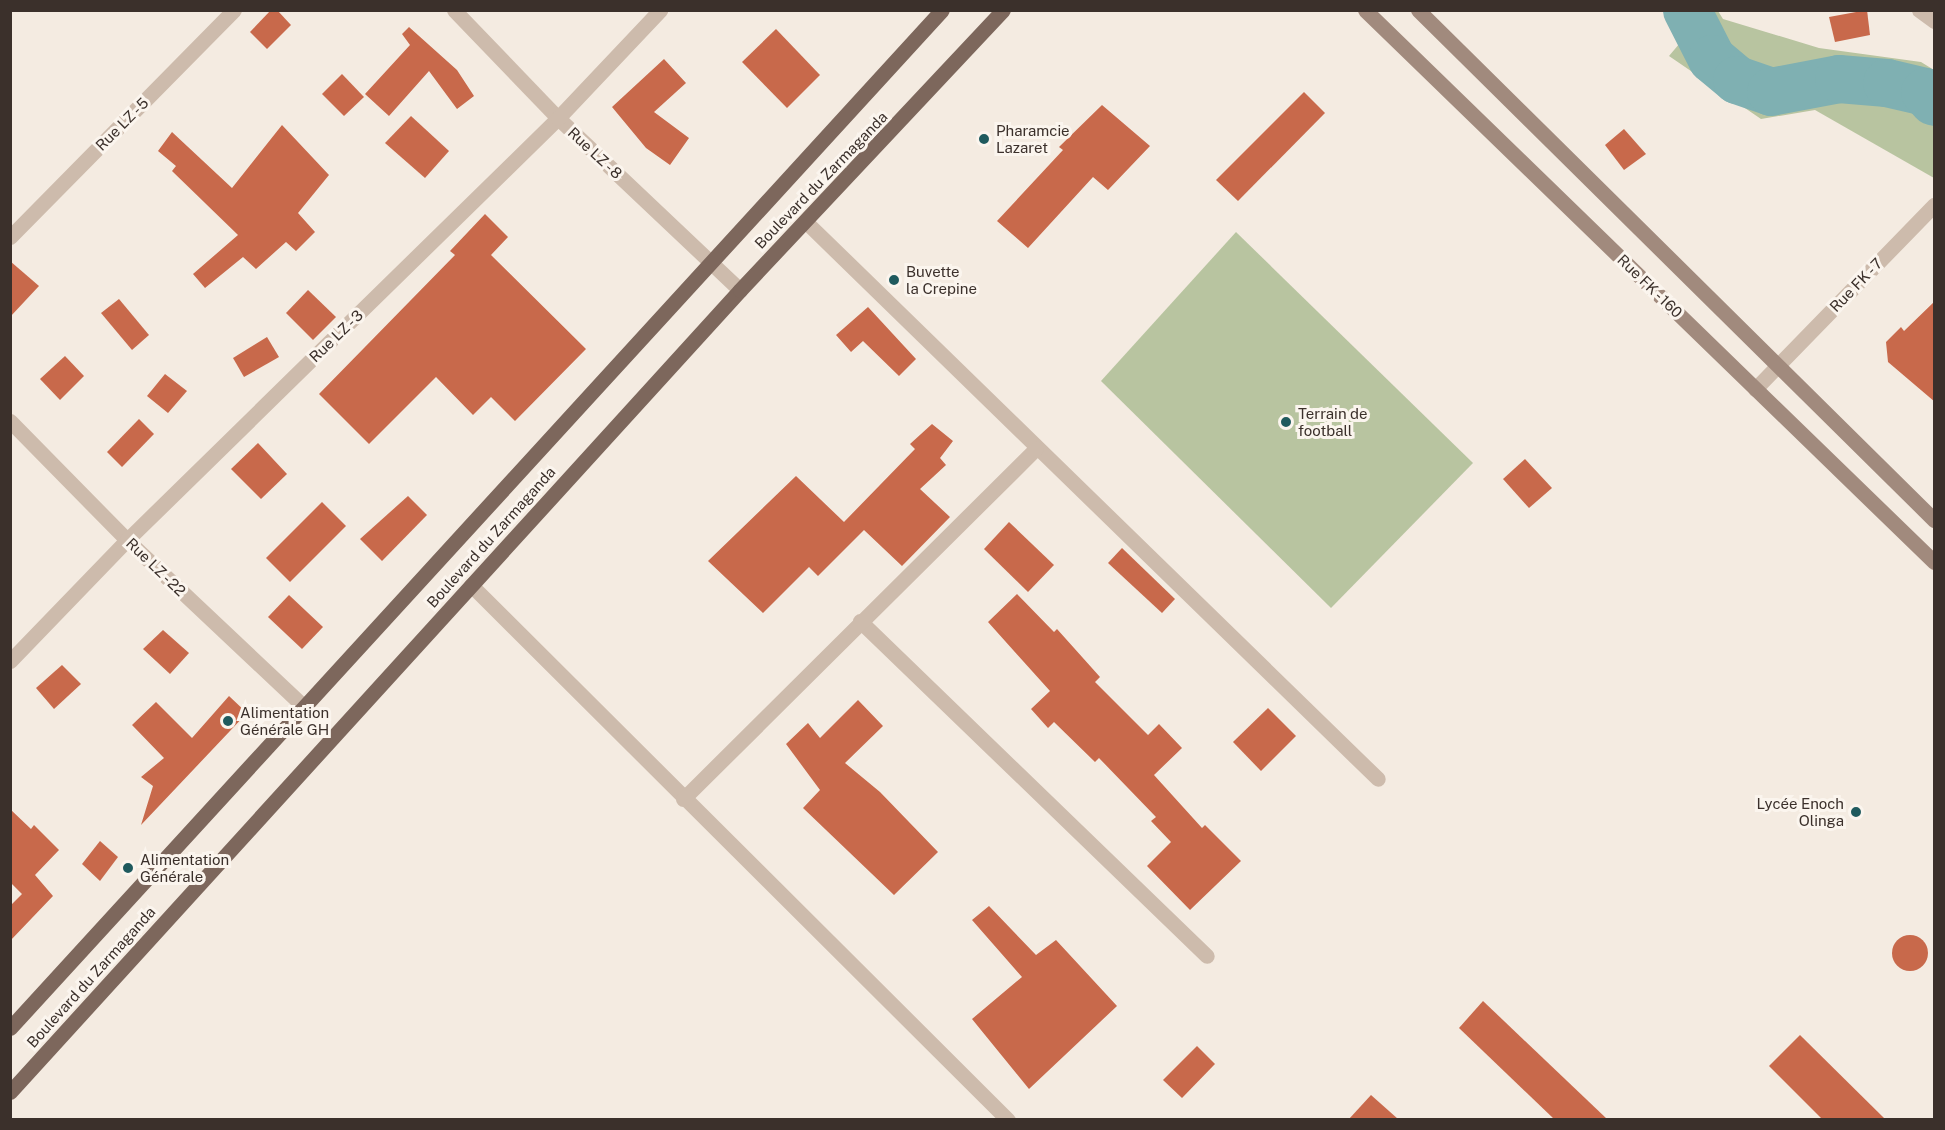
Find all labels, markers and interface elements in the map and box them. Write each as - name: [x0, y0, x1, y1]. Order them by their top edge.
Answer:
- street label: Rue LZ - 5: [90, 92, 154, 156]
- street label: Boulevard du Zarmaganda: [751, 108, 891, 252]
- place label: Pharamcie Lazaret: [996, 121, 1070, 156]
- street label: Rue LZ - 8: [563, 122, 627, 184]
- marker: Pharamcie Lazaret: [977, 132, 991, 146]
- street label: Rue FK - 160: [1612, 249, 1688, 323]
- street label: Rue FK - 7: [1825, 253, 1887, 317]
- place label: Buvette la Crepine: [906, 262, 977, 297]
- marker: Buvette la Crepine: [887, 273, 901, 287]
- street label: Rue LZ - 3: [304, 305, 368, 367]
- place label: Terrain de football: [1298, 404, 1368, 439]
- marker: Terrain de football: [1279, 415, 1293, 429]
- street label: Boulevard du Zarmaganda: [423, 463, 559, 611]
- street label: Rue LZ - 22: [121, 533, 191, 601]
- place label: Alimentation Générale GH: [240, 703, 329, 738]
- marker: Alimentation Générale GH: [221, 714, 235, 728]
- place label: Lycée Enoch Olinga: [1756, 794, 1844, 829]
- marker: Lycée Enoch Olinga: [1849, 805, 1863, 819]
- place label: Alimentation Générale: [140, 850, 229, 885]
- marker: Alimentation Générale: [121, 861, 135, 875]
- street label: Boulevard du Zarmaganda: [23, 903, 159, 1051]

